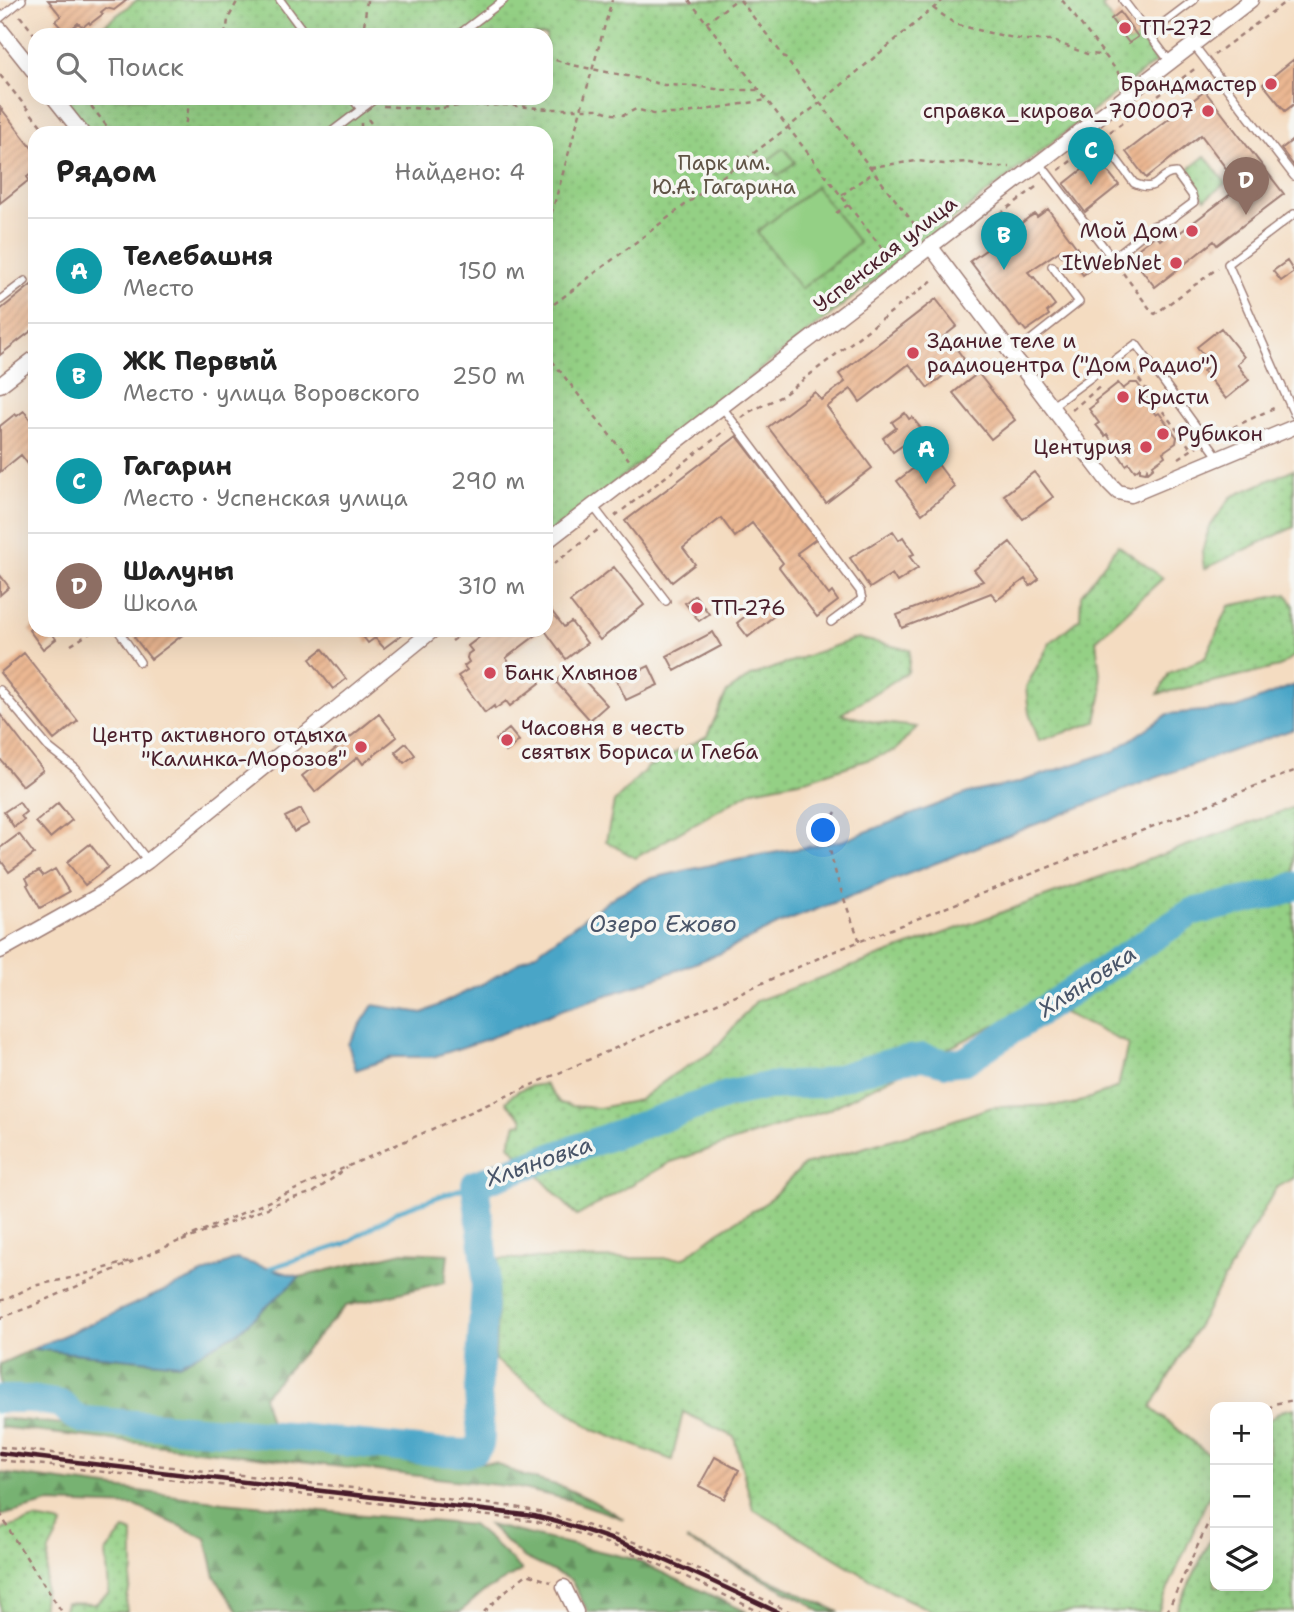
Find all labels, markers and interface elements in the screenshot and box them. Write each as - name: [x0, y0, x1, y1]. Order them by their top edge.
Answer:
- place label: ТП-272: [1139, 14, 1213, 42]
- marker: ТП-272: [1117, 20, 1133, 36]
- search box: [28, 28, 553, 105]
- icon: search: [52, 48, 90, 86]
- text: Поиск: [108, 49, 184, 84]
- place label: Брандмастер: [1120, 70, 1257, 98]
- marker: Брандмастер: [1263, 76, 1279, 92]
- place label: справка_кирова_700007: [923, 97, 1194, 125]
- marker: справка_кирова_700007: [1200, 103, 1216, 119]
- pin: C: [1068, 127, 1114, 185]
- park label: Парк им. Ю.А. Гагарина: [652, 149, 796, 201]
- text: Рядом: [56, 151, 156, 192]
- text: Найдено: 4: [395, 157, 525, 187]
- pin: D: [1223, 157, 1269, 215]
- street label: Успенская улица: [807, 189, 963, 319]
- pin: B: [981, 212, 1027, 270]
- place label: Мой Дом: [1080, 217, 1178, 245]
- marker: Мой Дом: [1184, 223, 1200, 239]
- text: Телебашня: [123, 238, 273, 273]
- place label: ItWebNet: [1062, 249, 1162, 277]
- marker: ItWebNet: [1168, 255, 1184, 271]
- text: A: [70, 256, 88, 286]
- text: 150 m: [458, 256, 525, 286]
- text: Место: [123, 273, 194, 303]
- place label: Здание теле и радиоцентра ("Дом Радио"): [927, 327, 1218, 379]
- text: ЖК Первый: [123, 343, 277, 378]
- marker: Здание теле и радиоцентра ("Дом Радио"): [905, 345, 921, 361]
- text: B: [72, 361, 86, 391]
- text: 250 m: [452, 361, 525, 391]
- text: Место · улица Воровского: [123, 378, 420, 408]
- place label: Кристи: [1137, 383, 1209, 411]
- marker: Кристи: [1115, 389, 1131, 405]
- place label: Рубикон: [1177, 420, 1263, 448]
- pin: A: [903, 426, 949, 484]
- marker: Рубикон: [1155, 426, 1171, 442]
- place label: Центурия: [1033, 433, 1132, 461]
- marker: Центурия: [1138, 439, 1154, 455]
- text: Гагарин: [123, 448, 232, 483]
- text: C: [72, 466, 86, 496]
- text: 290 m: [451, 466, 525, 496]
- text: Место · Успенская улица: [123, 483, 408, 513]
- text: Шалуны: [123, 553, 234, 588]
- text: D: [71, 571, 87, 601]
- text: 310 m: [457, 571, 525, 601]
- text: Школа: [123, 588, 198, 618]
- place label: ТП-276: [711, 594, 786, 622]
- marker: ТП-276: [689, 600, 705, 616]
- place label: Банк Хлынов: [504, 659, 638, 687]
- marker: Банк Хлынов: [482, 665, 498, 681]
- place label: Часовня в честь святых Бориса и Глеба: [521, 714, 758, 766]
- place label: Центр активного отдыха "Калинка-Морозов": [92, 721, 347, 773]
- marker: Часовня в честь святых Бориса и Глеба: [499, 732, 515, 748]
- marker: Центр активного отдыха "Калинка-Морозов": [353, 739, 369, 755]
- your location: [806, 813, 840, 847]
- water label: Озеро Ежово: [589, 909, 737, 939]
- water label: Хлыновка: [1031, 938, 1142, 1024]
- water label: Хлыновка: [481, 1129, 596, 1194]
- map controls: [1210, 1402, 1273, 1591]
- button: +: [1210, 1402, 1273, 1465]
- button: −: [1210, 1465, 1273, 1528]
- button: layers: [1210, 1528, 1273, 1591]

